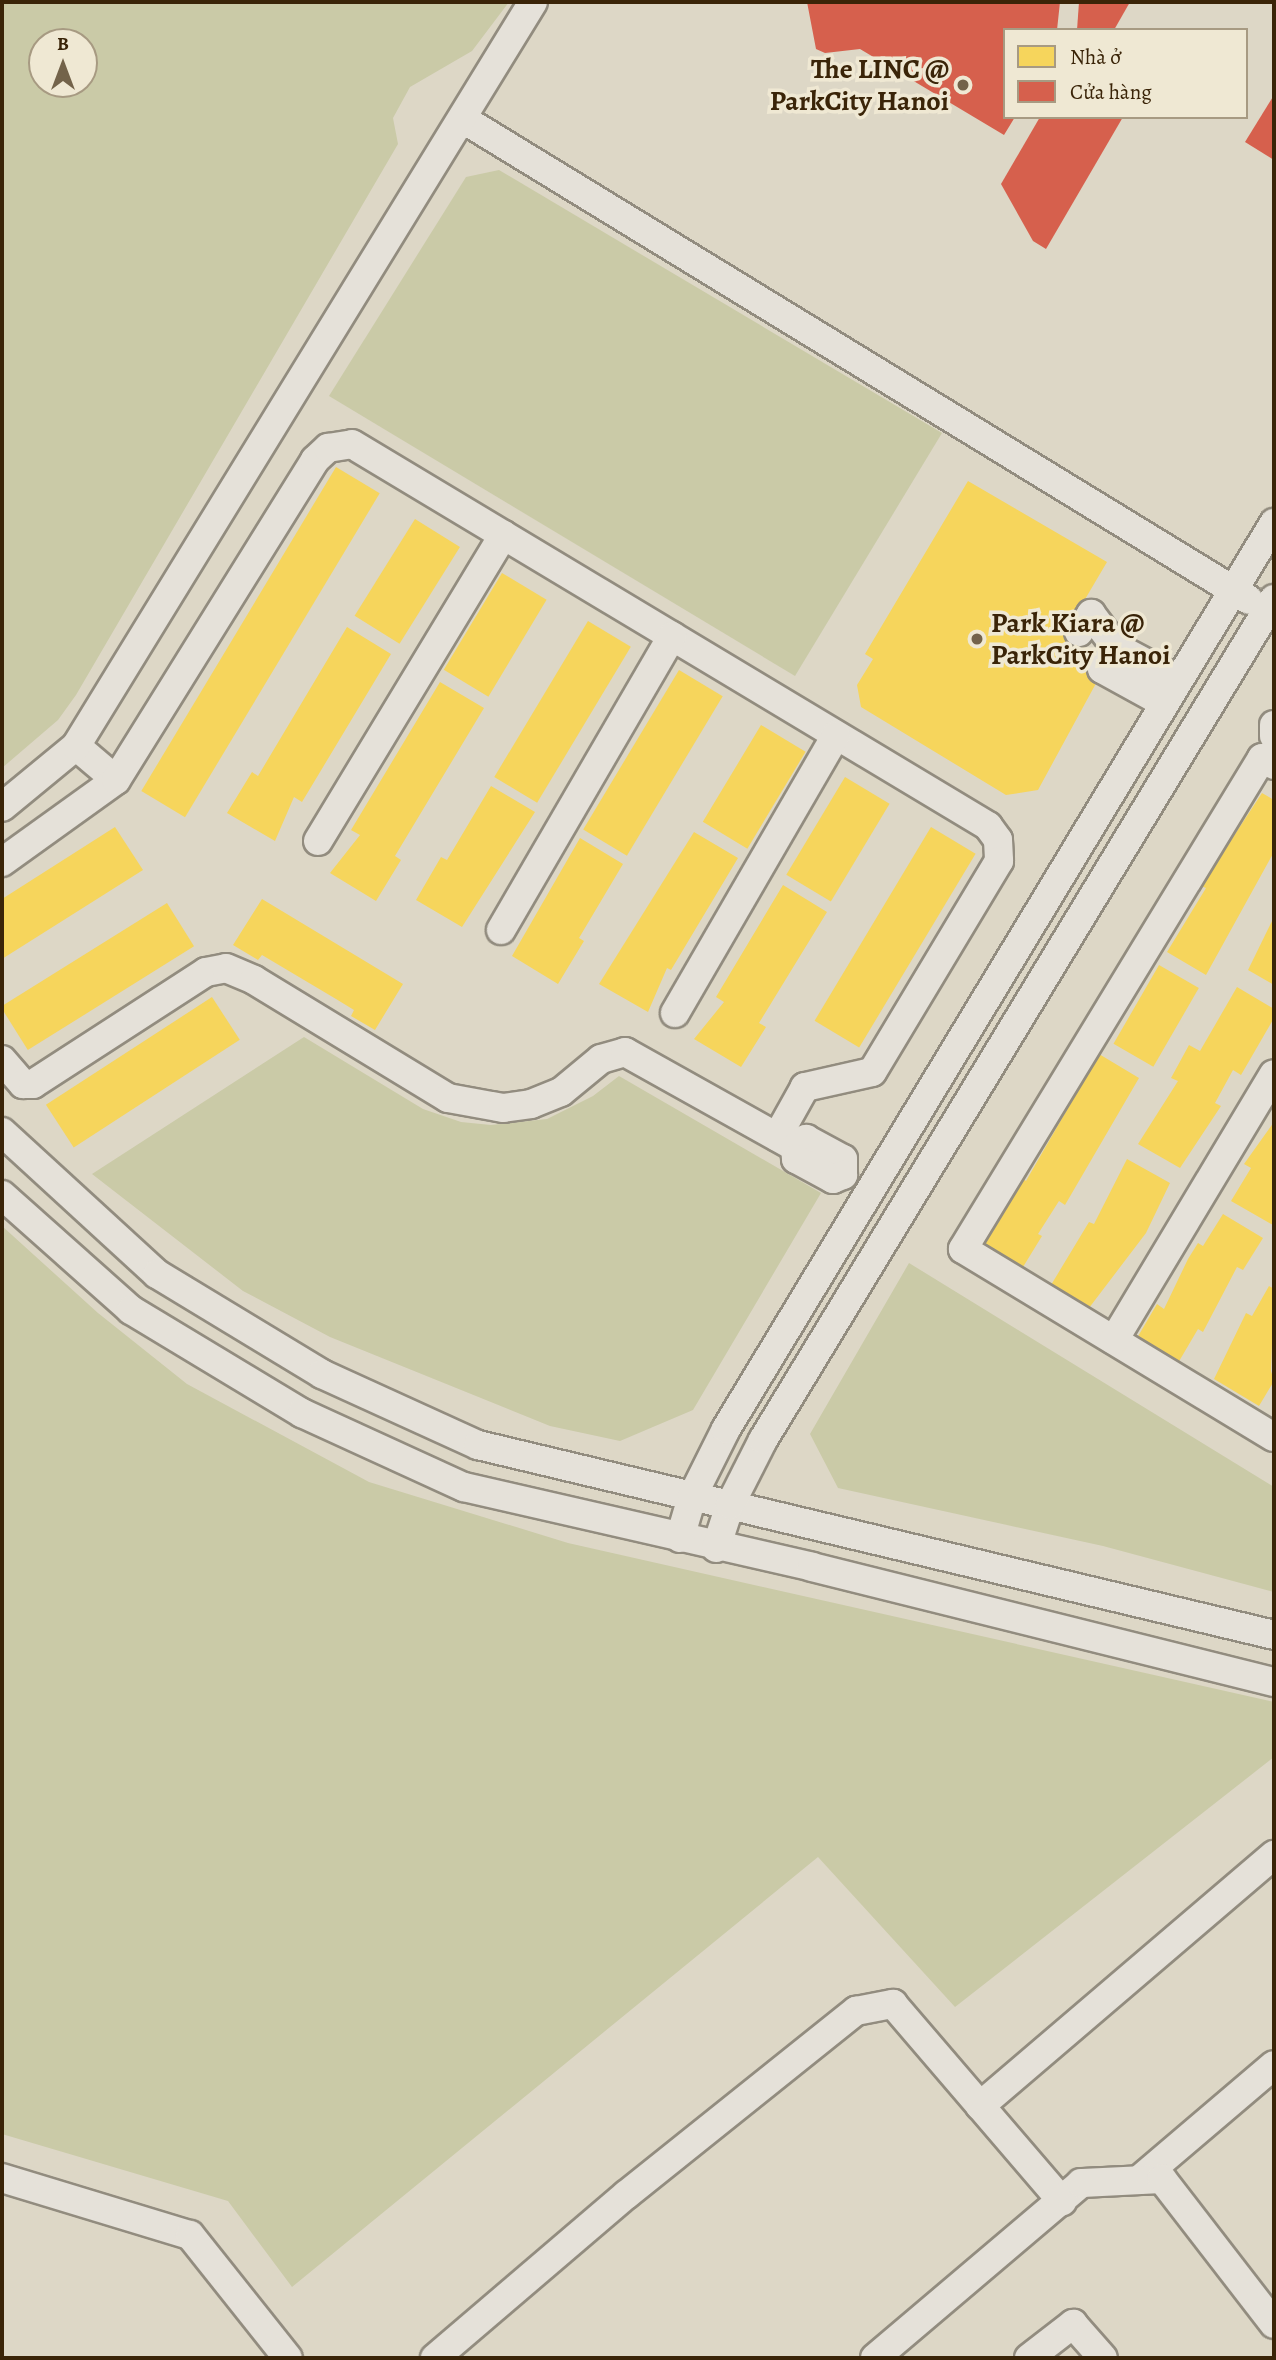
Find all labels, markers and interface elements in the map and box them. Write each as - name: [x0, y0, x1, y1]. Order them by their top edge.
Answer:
- north arrow: [28, 28, 98, 98]
- legend: [1003, 28, 1248, 119]
- text: B: [57, 31, 69, 57]
- text: Nhà ở: [1070, 43, 1121, 71]
- place label: The LINC @ ParkCity Hanoi: [770, 52, 949, 118]
- marker: The LINC @ ParkCity Hanoi: [955, 77, 971, 93]
- text: Cửa hàng: [1070, 78, 1152, 106]
- place label: Park Kiara @ ParkCity Hanoi: [991, 606, 1170, 672]
- marker: Park Kiara @ ParkCity Hanoi: [969, 631, 985, 647]

